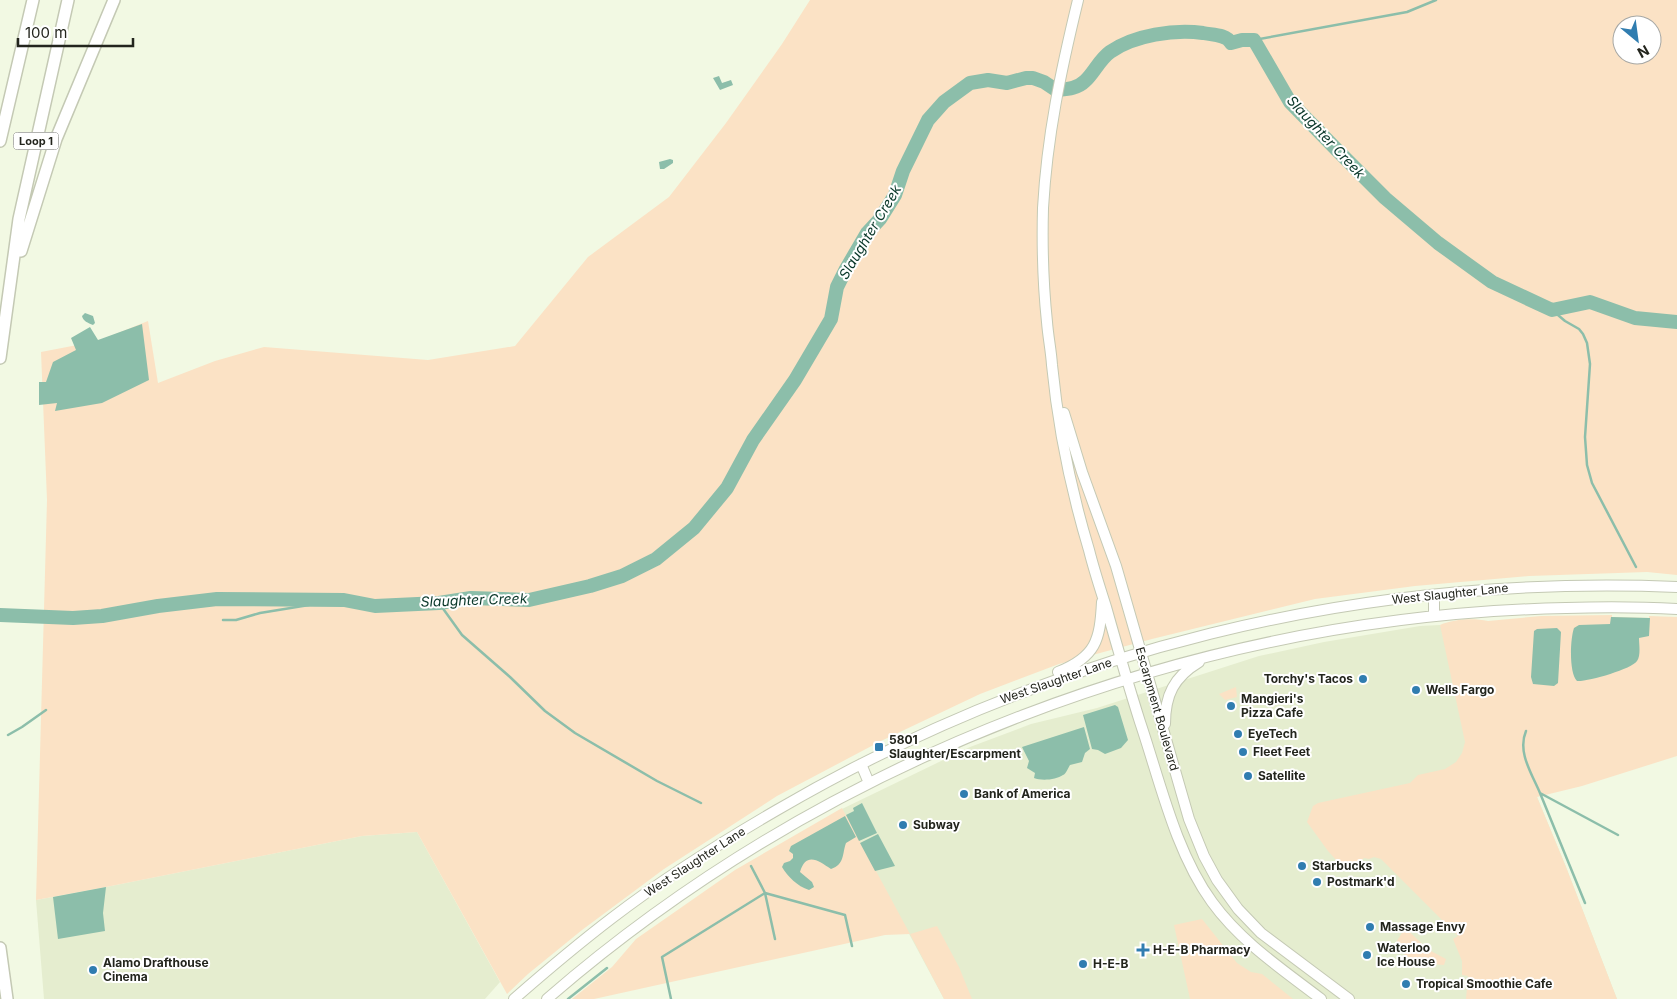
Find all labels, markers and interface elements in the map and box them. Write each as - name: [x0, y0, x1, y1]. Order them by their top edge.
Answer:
- scale bar: [18, 15, 132, 47]
- north arrow: [1612, 15, 1662, 65]
- text: 100 m: [25, 23, 67, 42]
- text: N: [1635, 42, 1652, 62]
- water label: Slaughter Creek: [1284, 92, 1369, 182]
- road number: Loop 1: [14, 132, 58, 150]
- water label: Slaughter Creek: [835, 181, 905, 282]
- street label: West Slaughter Lane: [1391, 580, 1509, 607]
- water label: Slaughter Creek: [420, 589, 528, 610]
- street label: Escarpment Boulevard: [1133, 645, 1182, 773]
- street label: West Slaughter Lane: [998, 654, 1114, 707]
- place label: Torchy's Tacos: [1264, 671, 1353, 686]
- marker: Torchy's Tacos: [1357, 673, 1369, 685]
- place label: Wells Fargo: [1426, 682, 1494, 697]
- marker: Wells Fargo: [1410, 684, 1422, 696]
- place label: Mangieri's Pizza Cafe: [1241, 691, 1304, 720]
- marker: Mangieri's Pizza Cafe: [1225, 700, 1237, 712]
- place label: EyeTech: [1248, 726, 1297, 741]
- marker: EyeTech: [1232, 728, 1244, 740]
- place label: 5801 Slaughter/Escarpment: [889, 732, 1021, 761]
- marker: 5801 Slaughter/Escarpment: [873, 741, 885, 753]
- place label: Fleet Feet: [1253, 744, 1311, 759]
- marker: Fleet Feet: [1237, 746, 1249, 758]
- place label: Satellite: [1258, 768, 1305, 783]
- marker: Satellite: [1242, 770, 1254, 782]
- place label: Bank of America: [974, 786, 1071, 801]
- marker: Bank of America: [958, 788, 970, 800]
- place label: Subway: [913, 817, 961, 832]
- marker: Subway: [897, 819, 909, 831]
- street label: West Slaughter Lane: [642, 823, 748, 900]
- place label: Starbucks: [1312, 858, 1372, 873]
- marker: Starbucks: [1296, 860, 1308, 872]
- place label: Postmark'd: [1327, 874, 1395, 889]
- marker: Postmark'd: [1311, 876, 1323, 888]
- place label: Massage Envy: [1380, 919, 1466, 934]
- marker: Massage Envy: [1364, 921, 1376, 933]
- place label: Waterloo Ice House: [1377, 940, 1435, 969]
- place label: H-E-B Pharmacy: [1153, 942, 1251, 957]
- marker: H-E-B Pharmacy: [1137, 944, 1149, 956]
- marker: Waterloo Ice House: [1361, 949, 1373, 961]
- place label: Alamo Drafthouse Cinema: [103, 955, 209, 984]
- place label: H-E-B: [1093, 956, 1128, 971]
- marker: H-E-B: [1077, 958, 1089, 970]
- marker: Alamo Drafthouse Cinema: [87, 964, 99, 976]
- place label: Tropical Smoothie Cafe: [1416, 976, 1553, 991]
- marker: Tropical Smoothie Cafe: [1400, 978, 1412, 990]

